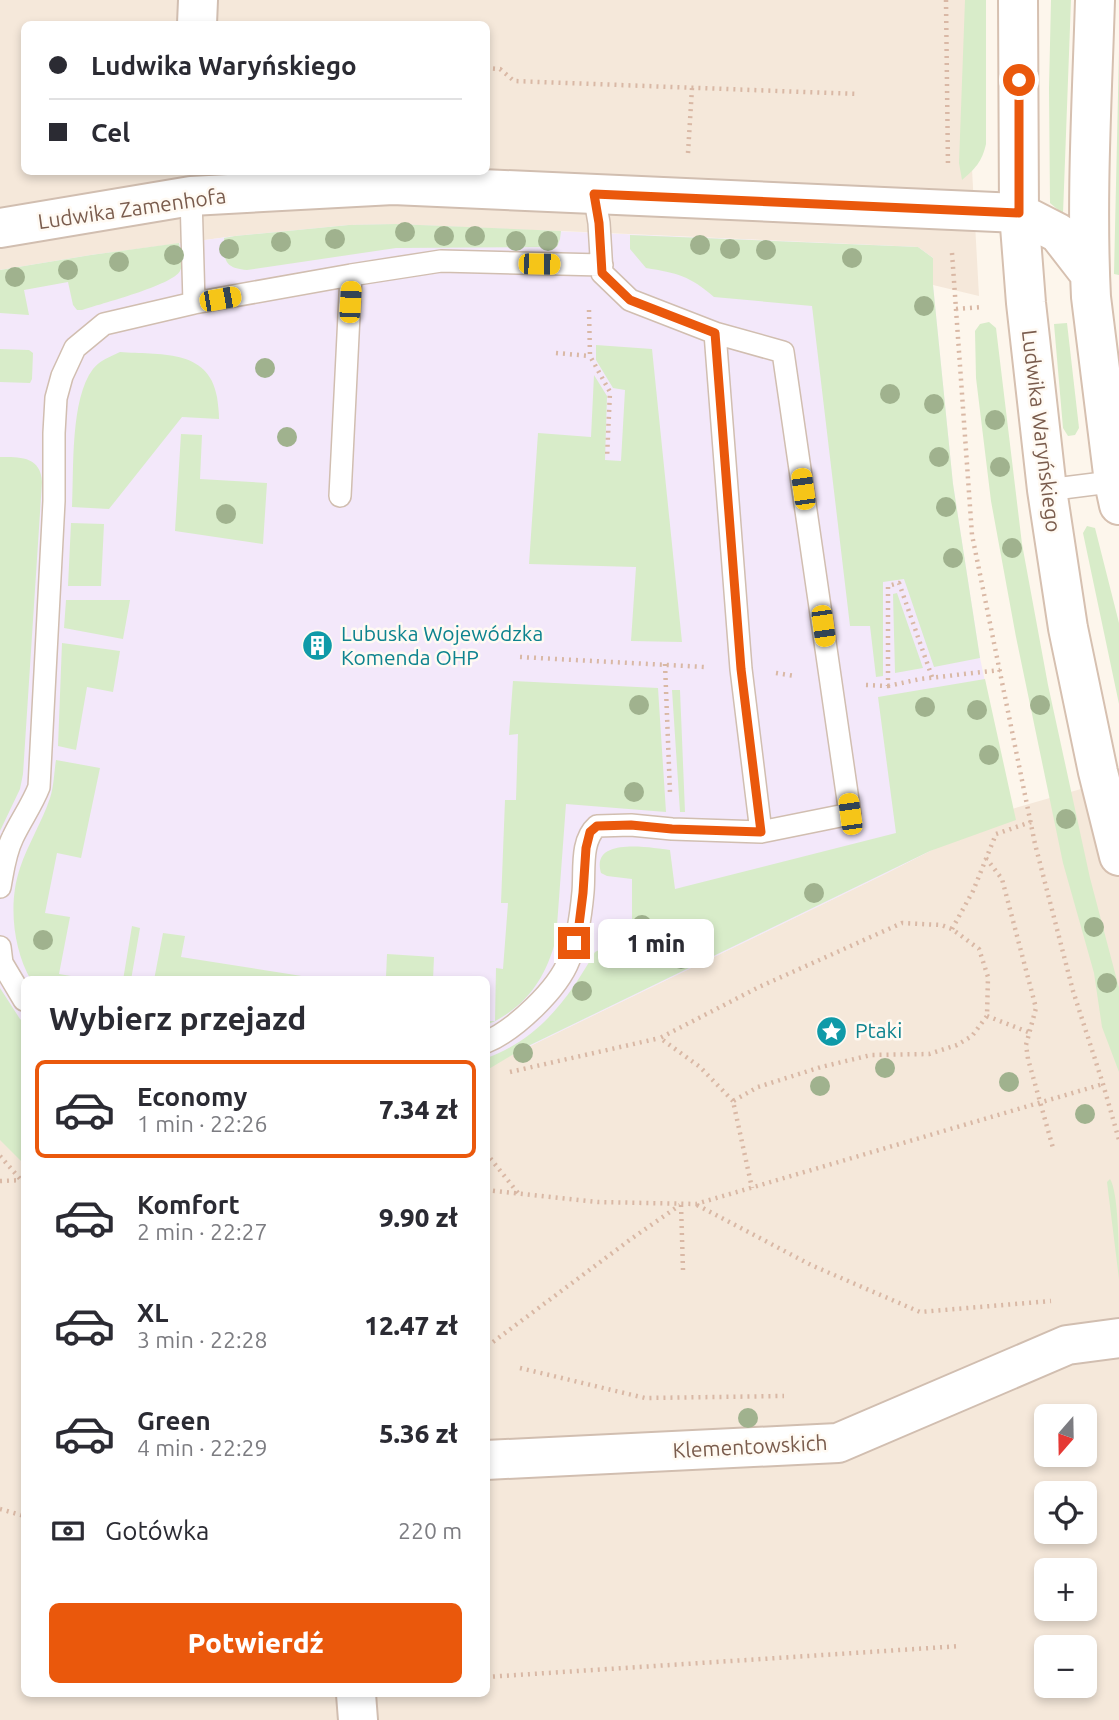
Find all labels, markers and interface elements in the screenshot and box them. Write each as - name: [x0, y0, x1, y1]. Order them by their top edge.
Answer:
- text: Ludwika Waryńskiego: [91, 51, 357, 80]
- route start: [1003, 64, 1035, 96]
- text: Cel: [91, 118, 130, 147]
- street label: Ludwika Zamenhofa: [36, 183, 228, 233]
- car: [518, 253, 561, 275]
- car: [339, 280, 362, 324]
- car: [198, 285, 243, 313]
- street label: Ludwika Waryńskiego: [1018, 328, 1066, 533]
- car: [790, 467, 817, 511]
- car: [810, 604, 837, 648]
- place label: Lubuska Wojewódzka Komenda OHP: [341, 621, 543, 669]
- building icon: Lubuska Wojewódzka Komenda OHP: [301, 629, 335, 663]
- car: [837, 792, 864, 836]
- callout: 1 min: [598, 918, 714, 968]
- route end: [558, 927, 590, 959]
- text: 1 min: [627, 931, 685, 956]
- text: Wybierz przejazd: [49, 1000, 307, 1036]
- place icon: Ptaki: [815, 1014, 849, 1048]
- place label: Ptaki: [855, 1018, 902, 1042]
- icon: car: [53, 1078, 116, 1141]
- text: Economy: [137, 1082, 247, 1111]
- text: 7.34 zł: [379, 1095, 458, 1124]
- text: 1 min · 22:26: [137, 1111, 268, 1136]
- icon: car: [53, 1186, 116, 1249]
- text: Komfort: [137, 1190, 240, 1219]
- text: 9.90 zł: [379, 1203, 458, 1232]
- text: 2 min · 22:27: [137, 1219, 268, 1244]
- icon: car: [53, 1294, 116, 1357]
- text: XL: [137, 1298, 168, 1327]
- text: 12.47 zł: [364, 1311, 458, 1340]
- text: 3 min · 22:28: [137, 1327, 268, 1352]
- icon: car: [53, 1402, 116, 1465]
- north arrow: [1034, 1404, 1097, 1466]
- map controls: [1034, 1404, 1097, 1698]
- text: Green: [137, 1406, 211, 1435]
- text: 5.36 zł: [379, 1419, 458, 1448]
- street label: Klementowskich: [672, 1430, 828, 1462]
- text: 4 min · 22:29: [137, 1435, 268, 1460]
- button: locate: [1034, 1481, 1097, 1544]
- icon: cash: [49, 1512, 87, 1550]
- text: Gotówka: [105, 1516, 209, 1545]
- text: 220 m: [398, 1518, 462, 1543]
- button: +: [1034, 1558, 1097, 1621]
- button: Potwierdź: [49, 1603, 462, 1683]
- button: −: [1034, 1635, 1097, 1698]

